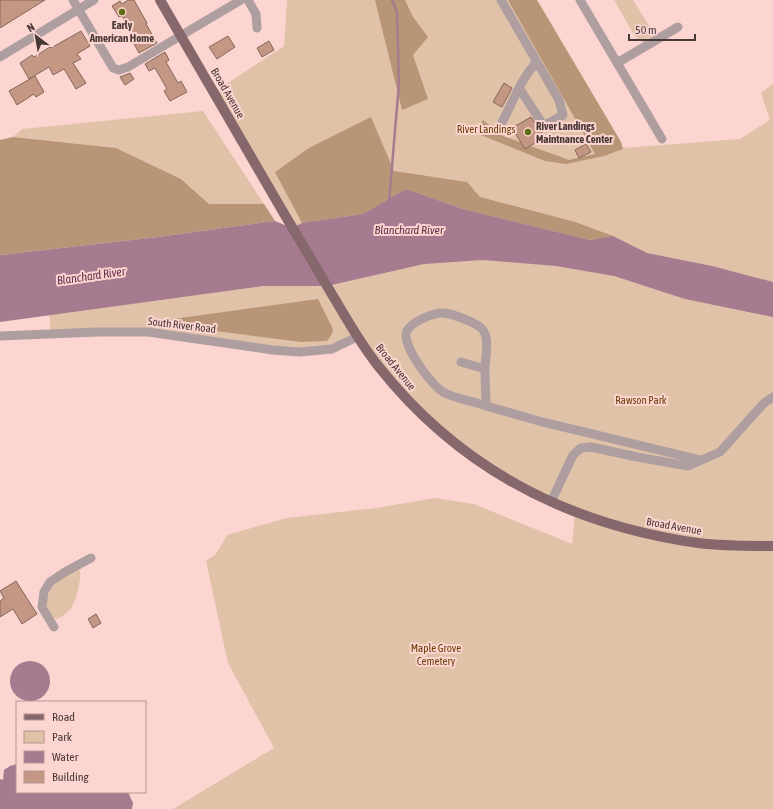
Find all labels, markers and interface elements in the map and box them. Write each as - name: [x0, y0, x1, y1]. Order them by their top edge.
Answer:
- marker: Early American Home: [117, 7, 127, 17]
- north arrow: [16, 16, 56, 56]
- scale bar: [629, 16, 695, 42]
- place label: Early American Home: [89, 19, 154, 44]
- text: N: [25, 21, 37, 34]
- text: 50 m: [635, 23, 657, 37]
- street label: Broad Avenue: [209, 66, 247, 120]
- place label: River Landings Maintnance Center: [536, 120, 613, 145]
- park label: River Landings: [457, 123, 515, 135]
- marker: River Landings Maintnance Center: [523, 127, 533, 137]
- water label: Blanchard River: [374, 223, 444, 237]
- water label: Blanchard River: [56, 264, 127, 288]
- street label: South River Road: [147, 315, 217, 335]
- street label: Broad Avenue: [374, 341, 418, 393]
- park label: Rawson Park: [615, 394, 667, 406]
- street label: Broad Avenue: [645, 515, 703, 537]
- park label: Maple Grove Cemetery: [411, 642, 461, 667]
- legend: [16, 701, 146, 793]
- text: Road: [52, 710, 75, 724]
- text: Park: [52, 730, 73, 744]
- text: Water: [52, 750, 79, 764]
- text: Building: [52, 770, 90, 784]

